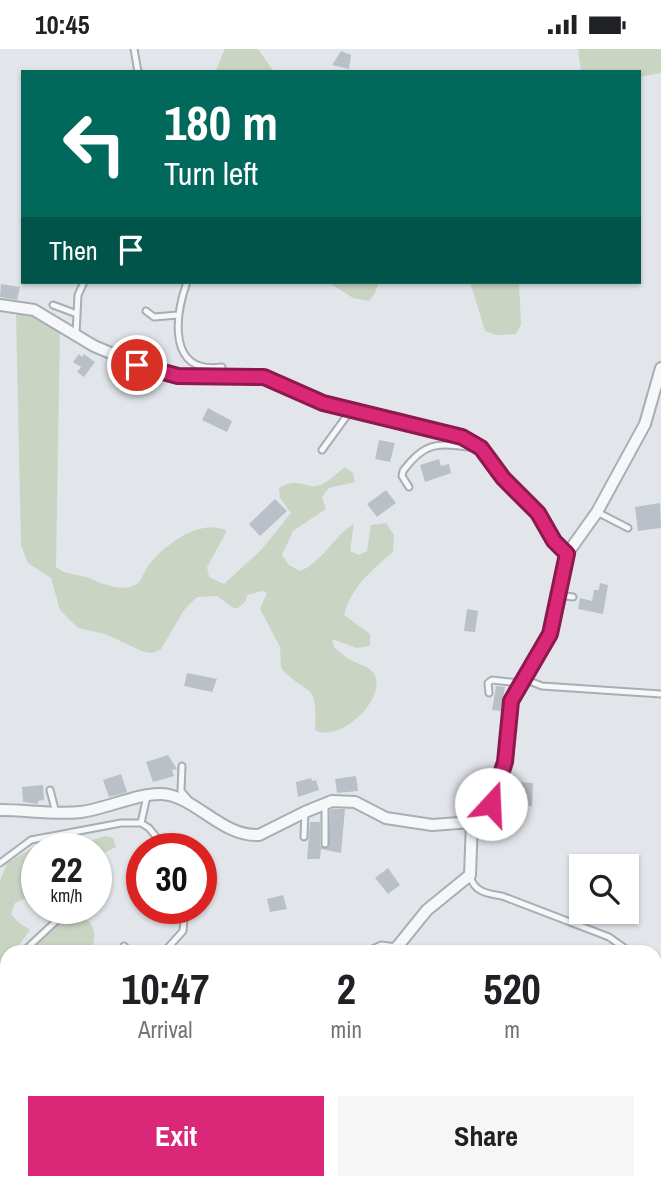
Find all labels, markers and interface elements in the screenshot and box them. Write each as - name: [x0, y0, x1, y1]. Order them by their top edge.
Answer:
- text: 10:45: [35, 7, 90, 42]
- text: 180 m: [164, 89, 278, 155]
- icon: left: [49, 98, 140, 189]
- text: Turn left: [164, 152, 258, 195]
- icon: arrive: [112, 231, 150, 269]
- text: Then: [49, 233, 98, 268]
- pin: [107, 335, 167, 395]
- icon: arrive: [118, 346, 156, 384]
- position arrow: [454, 767, 528, 841]
- speed limit sign: 30: [126, 833, 217, 924]
- text: 22: [51, 846, 82, 893]
- map controls: [569, 854, 639, 924]
- button: search: [569, 854, 639, 924]
- text: km/h: [51, 883, 83, 908]
- text: 10:47: [121, 961, 209, 1017]
- text: 2: [337, 961, 356, 1017]
- text: 520: [483, 961, 541, 1017]
- text: Arrival: [138, 1014, 193, 1045]
- text: min: [331, 1014, 362, 1045]
- text: m: [504, 1014, 520, 1045]
- button: Exit: [28, 1096, 324, 1176]
- button: Share: [338, 1096, 634, 1176]

